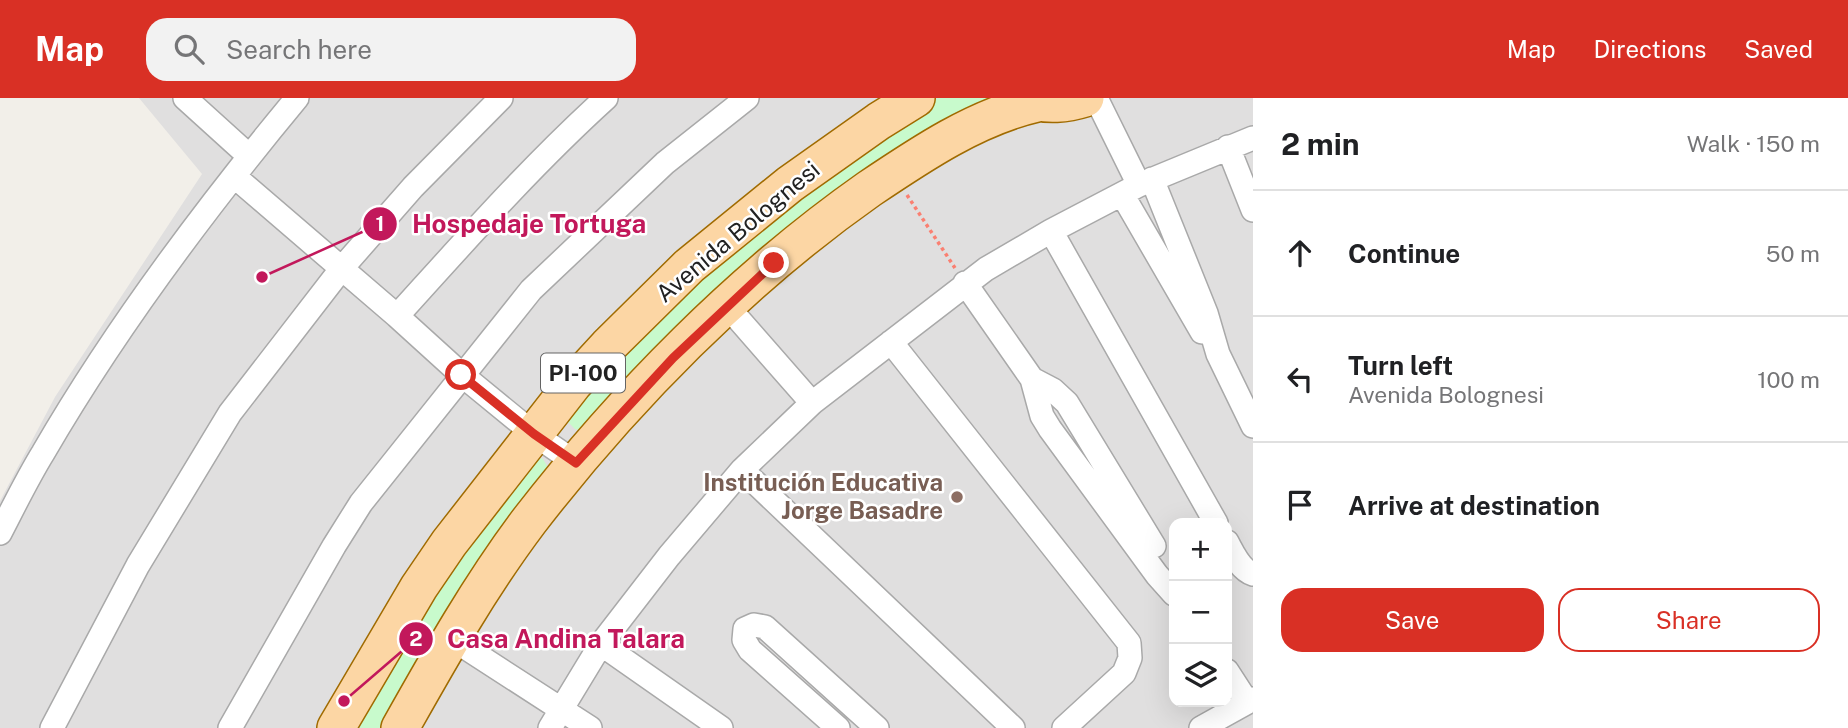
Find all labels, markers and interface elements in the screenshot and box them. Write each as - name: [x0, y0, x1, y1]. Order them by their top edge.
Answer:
- search box: [146, 18, 636, 81]
- text: Map: [35, 30, 104, 68]
- icon: search: [170, 30, 208, 68]
- text: Search here: [226, 34, 372, 65]
- text: Map: [1507, 35, 1556, 63]
- text: Directions: [1594, 35, 1706, 63]
- text: Saved: [1744, 35, 1813, 63]
- text: 2 min: [1281, 126, 1360, 162]
- text: Walk · 150 m: [1687, 130, 1820, 157]
- street label: Avenida Bolognesi: [650, 155, 825, 308]
- callout: Hospedaje Tortuga: [363, 201, 660, 248]
- text: Hospedaje Tortuga: [412, 208, 646, 239]
- text: 1: [376, 211, 385, 236]
- icon: ahead: [1281, 234, 1319, 272]
- text: Continue: [1348, 238, 1460, 269]
- text: 50 m: [1766, 240, 1820, 267]
- route end: [758, 247, 789, 278]
- text: Turn left: [1348, 350, 1453, 381]
- road number: PI-100: [541, 354, 625, 392]
- route start: [445, 359, 476, 390]
- icon: left: [1281, 360, 1319, 398]
- text: 100 m: [1757, 366, 1820, 393]
- text: Avenida Bolognesi: [1348, 381, 1544, 408]
- place label: Institución Educativa Jorge Basadre: [703, 468, 943, 524]
- icon: arrive: [1281, 486, 1319, 524]
- marker: Institución Educativa Jorge Basadre: [949, 489, 965, 505]
- text: Arrive at destination: [1348, 490, 1600, 521]
- map controls: [1169, 518, 1232, 707]
- button: +: [1169, 518, 1232, 581]
- button: −: [1169, 581, 1232, 644]
- button: Save: [1281, 588, 1544, 652]
- button: Share: [1558, 588, 1820, 652]
- callout: Casa Andina Talara: [398, 616, 699, 663]
- text: Casa Andina Talara: [447, 623, 685, 654]
- text: 2: [409, 626, 423, 651]
- button: layers: [1169, 644, 1232, 707]

